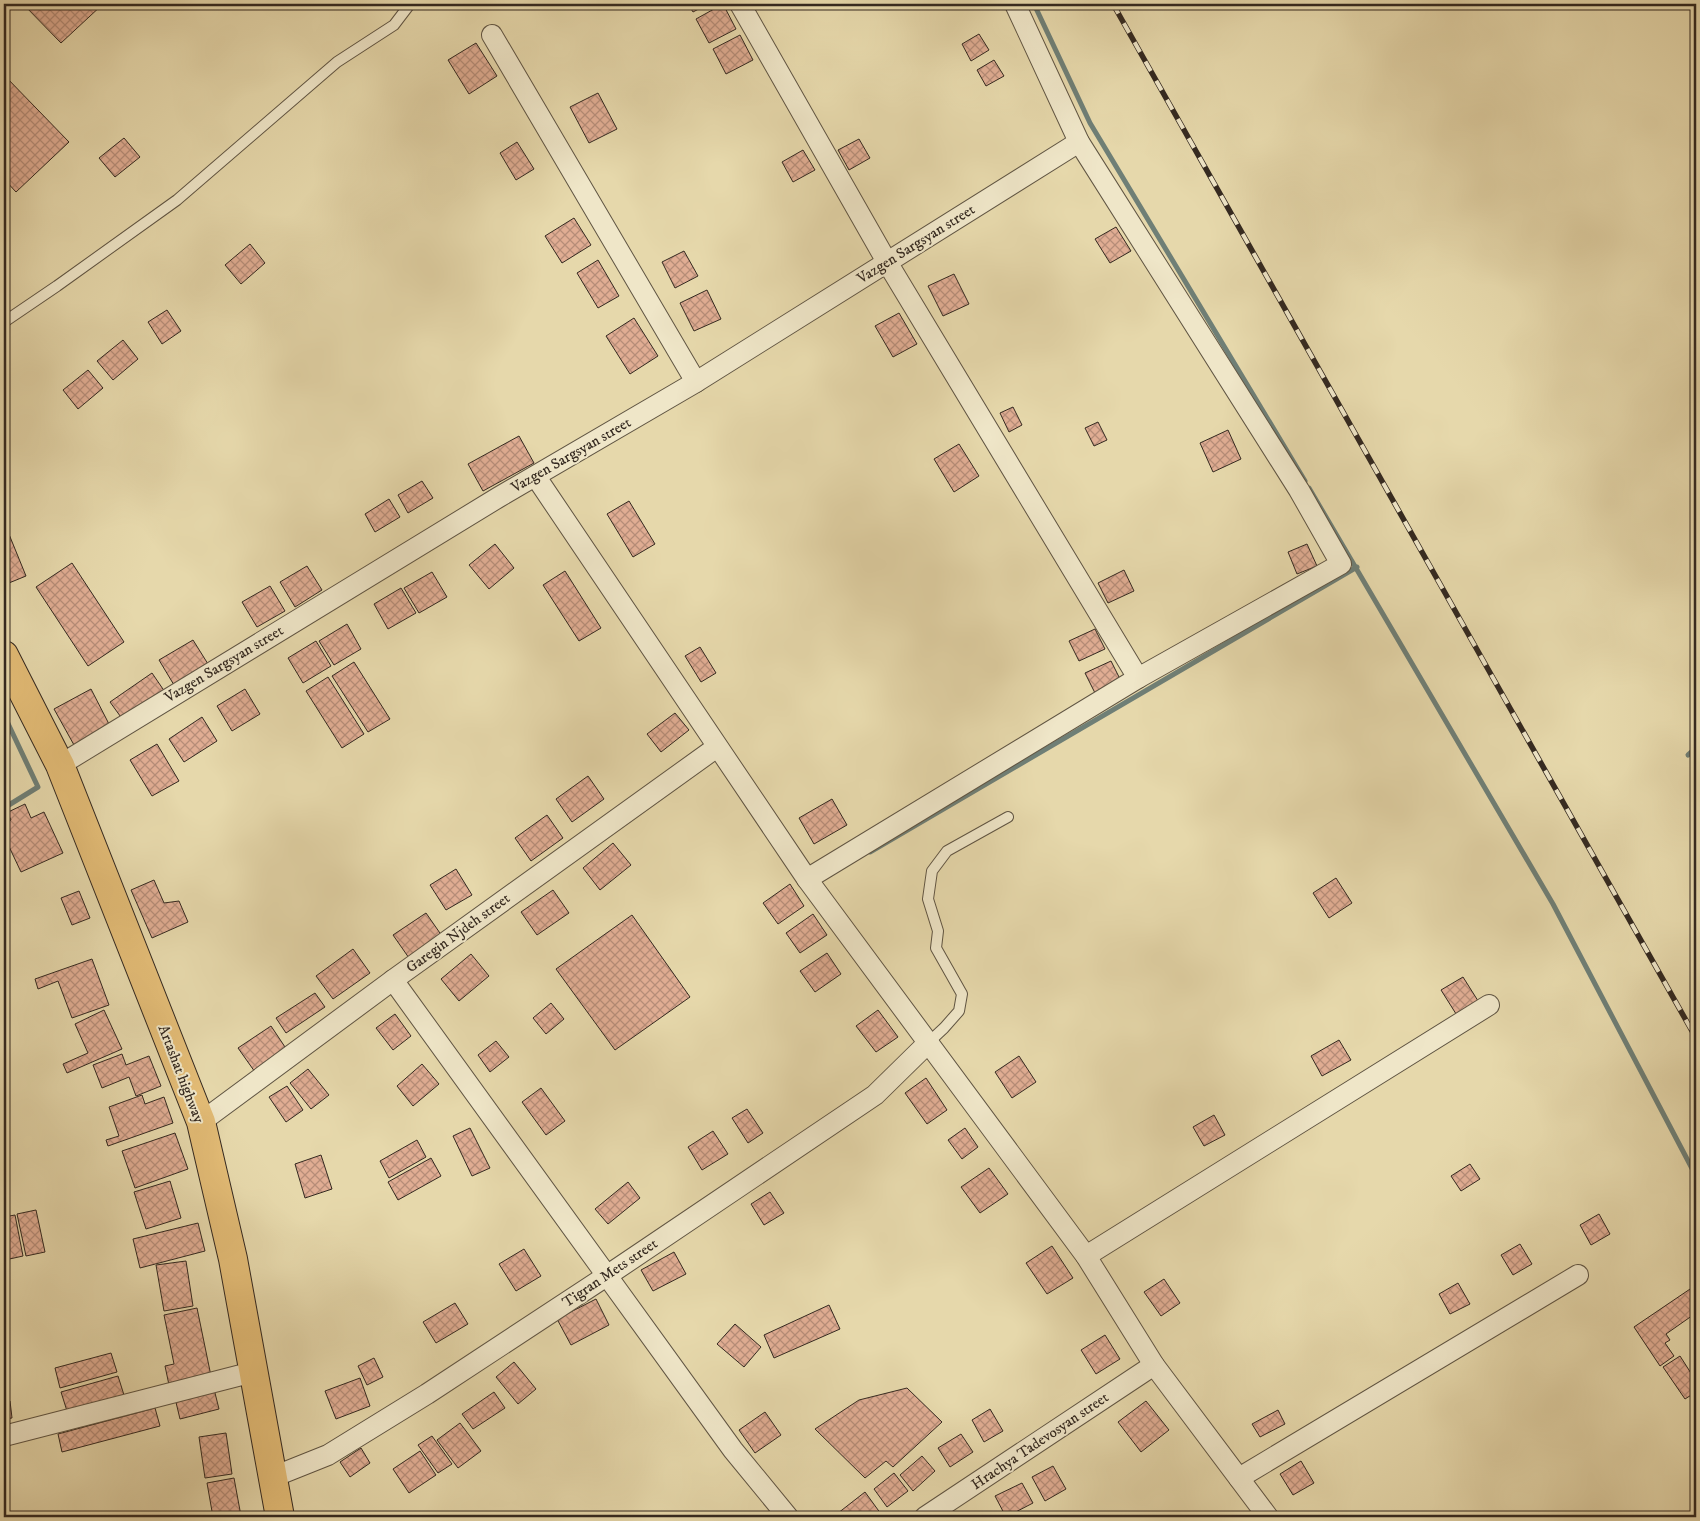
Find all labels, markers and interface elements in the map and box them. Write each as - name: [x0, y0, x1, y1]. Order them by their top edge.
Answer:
- street label: Vazgen Sargsyan street: [853, 200, 979, 288]
- street label: Vazgen Sargsyan street: [507, 413, 635, 498]
- street label: Vazgen Sargsyan street: [160, 621, 287, 708]
- street label: Garegin Njdeh street: [402, 889, 514, 977]
- street label: Artashat highway: [154, 1022, 209, 1126]
- street label: Tigran Mets street: [559, 1234, 661, 1312]
- street label: Hrachya Tadevosyan street: [968, 1388, 1112, 1494]

